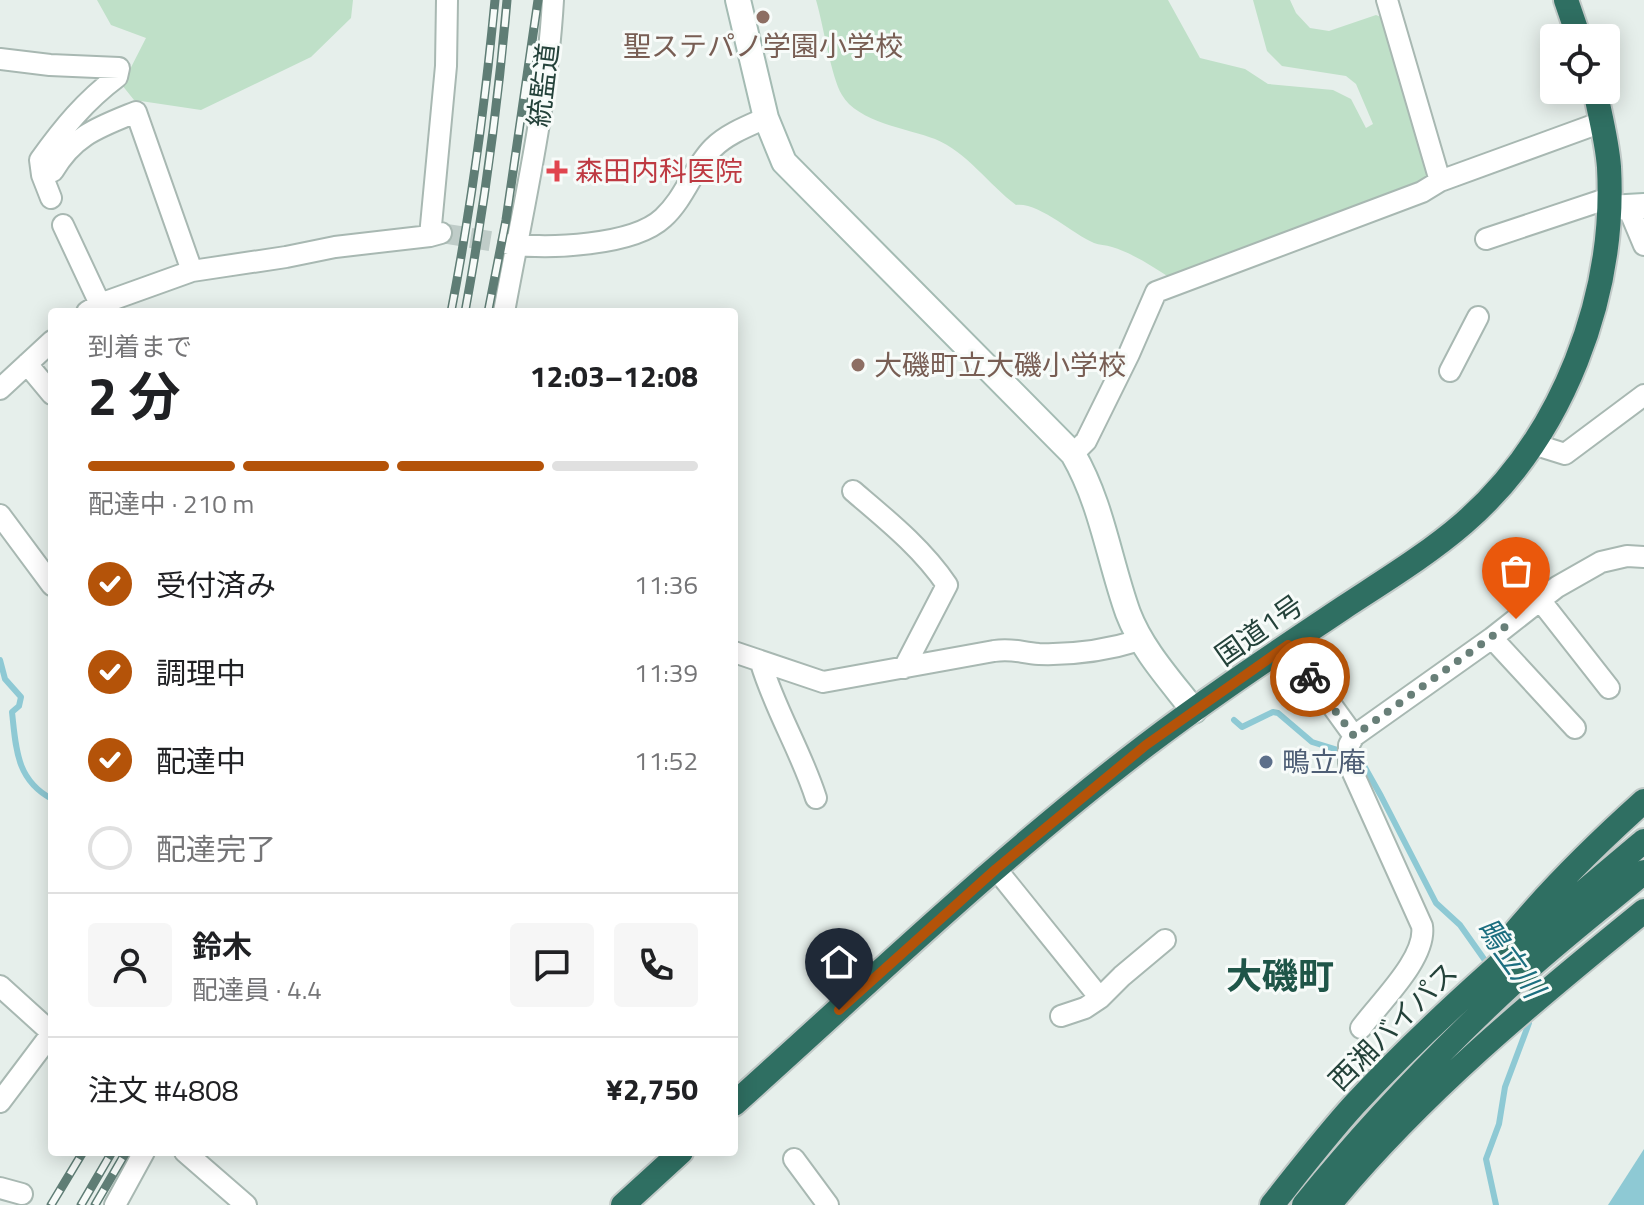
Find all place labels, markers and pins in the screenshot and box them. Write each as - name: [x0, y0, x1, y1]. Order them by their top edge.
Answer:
- marker: 聖ステパノ学園小学校: [754, 8, 772, 26]
- place label: 聖ステパノ学園小学校: [623, 24, 903, 67]
- place label: 森田内科医院: [575, 149, 743, 192]
- marker: 森田内科医院: [546, 160, 568, 182]
- place label: 大磯町立大磯小学校: [874, 343, 1126, 386]
- marker: 大磯町立大磯小学校: [849, 356, 867, 374]
- pin: [1482, 537, 1550, 619]
- place label: 鴫立庵: [1282, 740, 1366, 783]
- marker: 鴫立庵: [1257, 753, 1275, 771]
- pin: [805, 928, 873, 1010]

